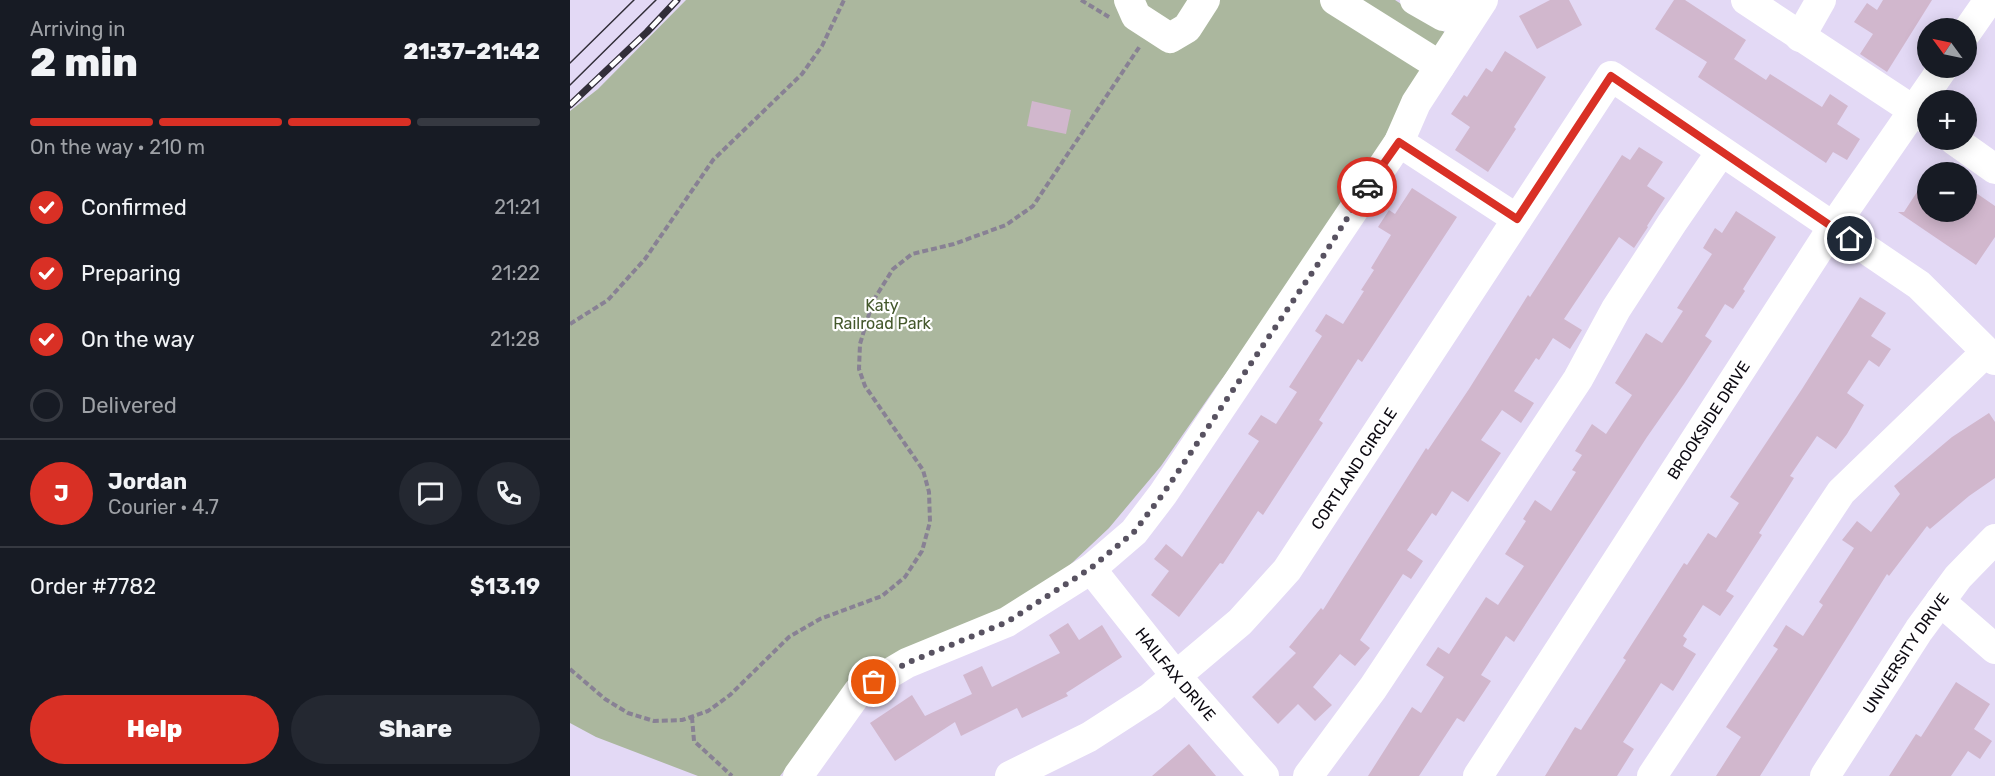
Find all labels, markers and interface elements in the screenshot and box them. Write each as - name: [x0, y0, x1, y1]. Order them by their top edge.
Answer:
- text: Arriving in: [30, 17, 125, 41]
- north arrow: [1917, 18, 1977, 78]
- map controls: [1917, 18, 1977, 222]
- text: 21:37–21:42: [403, 38, 540, 65]
- text: 2 min: [30, 40, 138, 86]
- button: +: [1917, 90, 1977, 150]
- text: On the way · 210 m: [30, 135, 205, 159]
- courier: [1337, 157, 1397, 217]
- button: −: [1917, 162, 1977, 222]
- icon: car: [1351, 171, 1384, 204]
- icon: check: [30, 191, 63, 224]
- text: Confirmed: [81, 194, 187, 221]
- text: 21:21: [494, 195, 540, 219]
- pin: [1824, 213, 1875, 264]
- icon: home: [1833, 222, 1866, 255]
- icon: check: [30, 257, 63, 290]
- text: Preparing: [81, 260, 181, 287]
- text: 21:22: [491, 261, 540, 285]
- park label: Katy Railroad Park: [833, 296, 932, 333]
- icon: check: [30, 323, 63, 356]
- text: On the way: [81, 326, 195, 353]
- text: 21:28: [490, 327, 540, 351]
- street label: BROOKSIDE DRIVE: [1663, 357, 1754, 483]
- text: Delivered: [81, 392, 177, 419]
- street label: CORTLAND CIRCLE: [1307, 404, 1401, 533]
- button: chat: [399, 462, 462, 525]
- button: phone: [477, 462, 540, 525]
- text: Jordan: [108, 468, 187, 495]
- text: J: [54, 480, 69, 507]
- text: Courier · 4.7: [108, 495, 219, 519]
- text: Order #7782: [30, 573, 156, 600]
- text: $13.19: [470, 573, 540, 600]
- street label: UNIVERSITY DRIVE: [1859, 589, 1953, 717]
- street label: HAILFAX DRIVE: [1131, 624, 1220, 725]
- pin: [848, 656, 899, 707]
- icon: bag: [857, 665, 890, 698]
- button: Help: [30, 695, 279, 764]
- button: Share: [291, 695, 540, 764]

